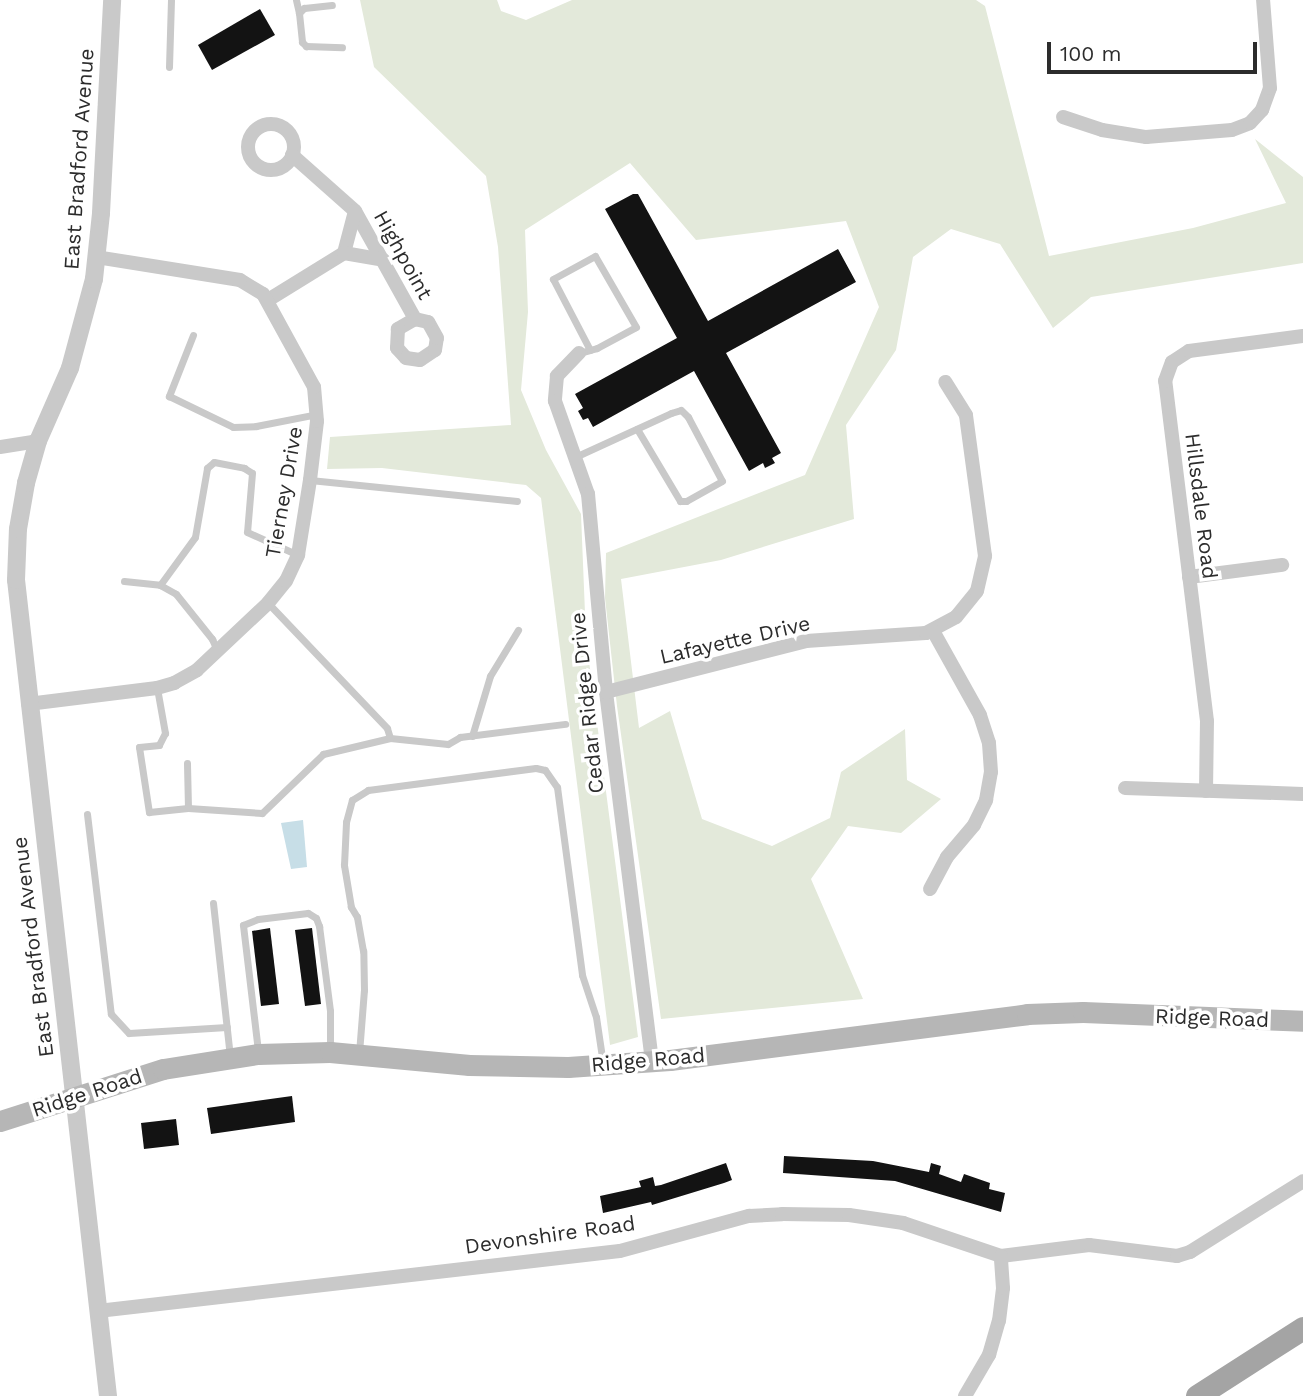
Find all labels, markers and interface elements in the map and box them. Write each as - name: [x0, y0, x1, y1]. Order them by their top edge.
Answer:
- scale bar: [1051, 28, 1261, 72]
- text: 100 m: [1060, 41, 1122, 66]
- street label: East Bradford Avenue: [59, 47, 99, 271]
- street label: Highpoint: [368, 206, 438, 304]
- street label: Tierney Drive: [260, 424, 308, 560]
- street label: Hillsdale Road: [1180, 432, 1222, 580]
- street label: Lafayette Drive: [657, 610, 813, 670]
- street label: Cedar Ridge Drive: [565, 611, 609, 795]
- street label: East Bradford Avenue: [7, 835, 59, 1059]
- street label: Ridge Road: [1154, 1003, 1270, 1033]
- street label: Ridge Road: [590, 1042, 706, 1078]
- street label: Ridge Road: [29, 1063, 145, 1123]
- street label: Devonshire Road: [463, 1211, 637, 1259]

